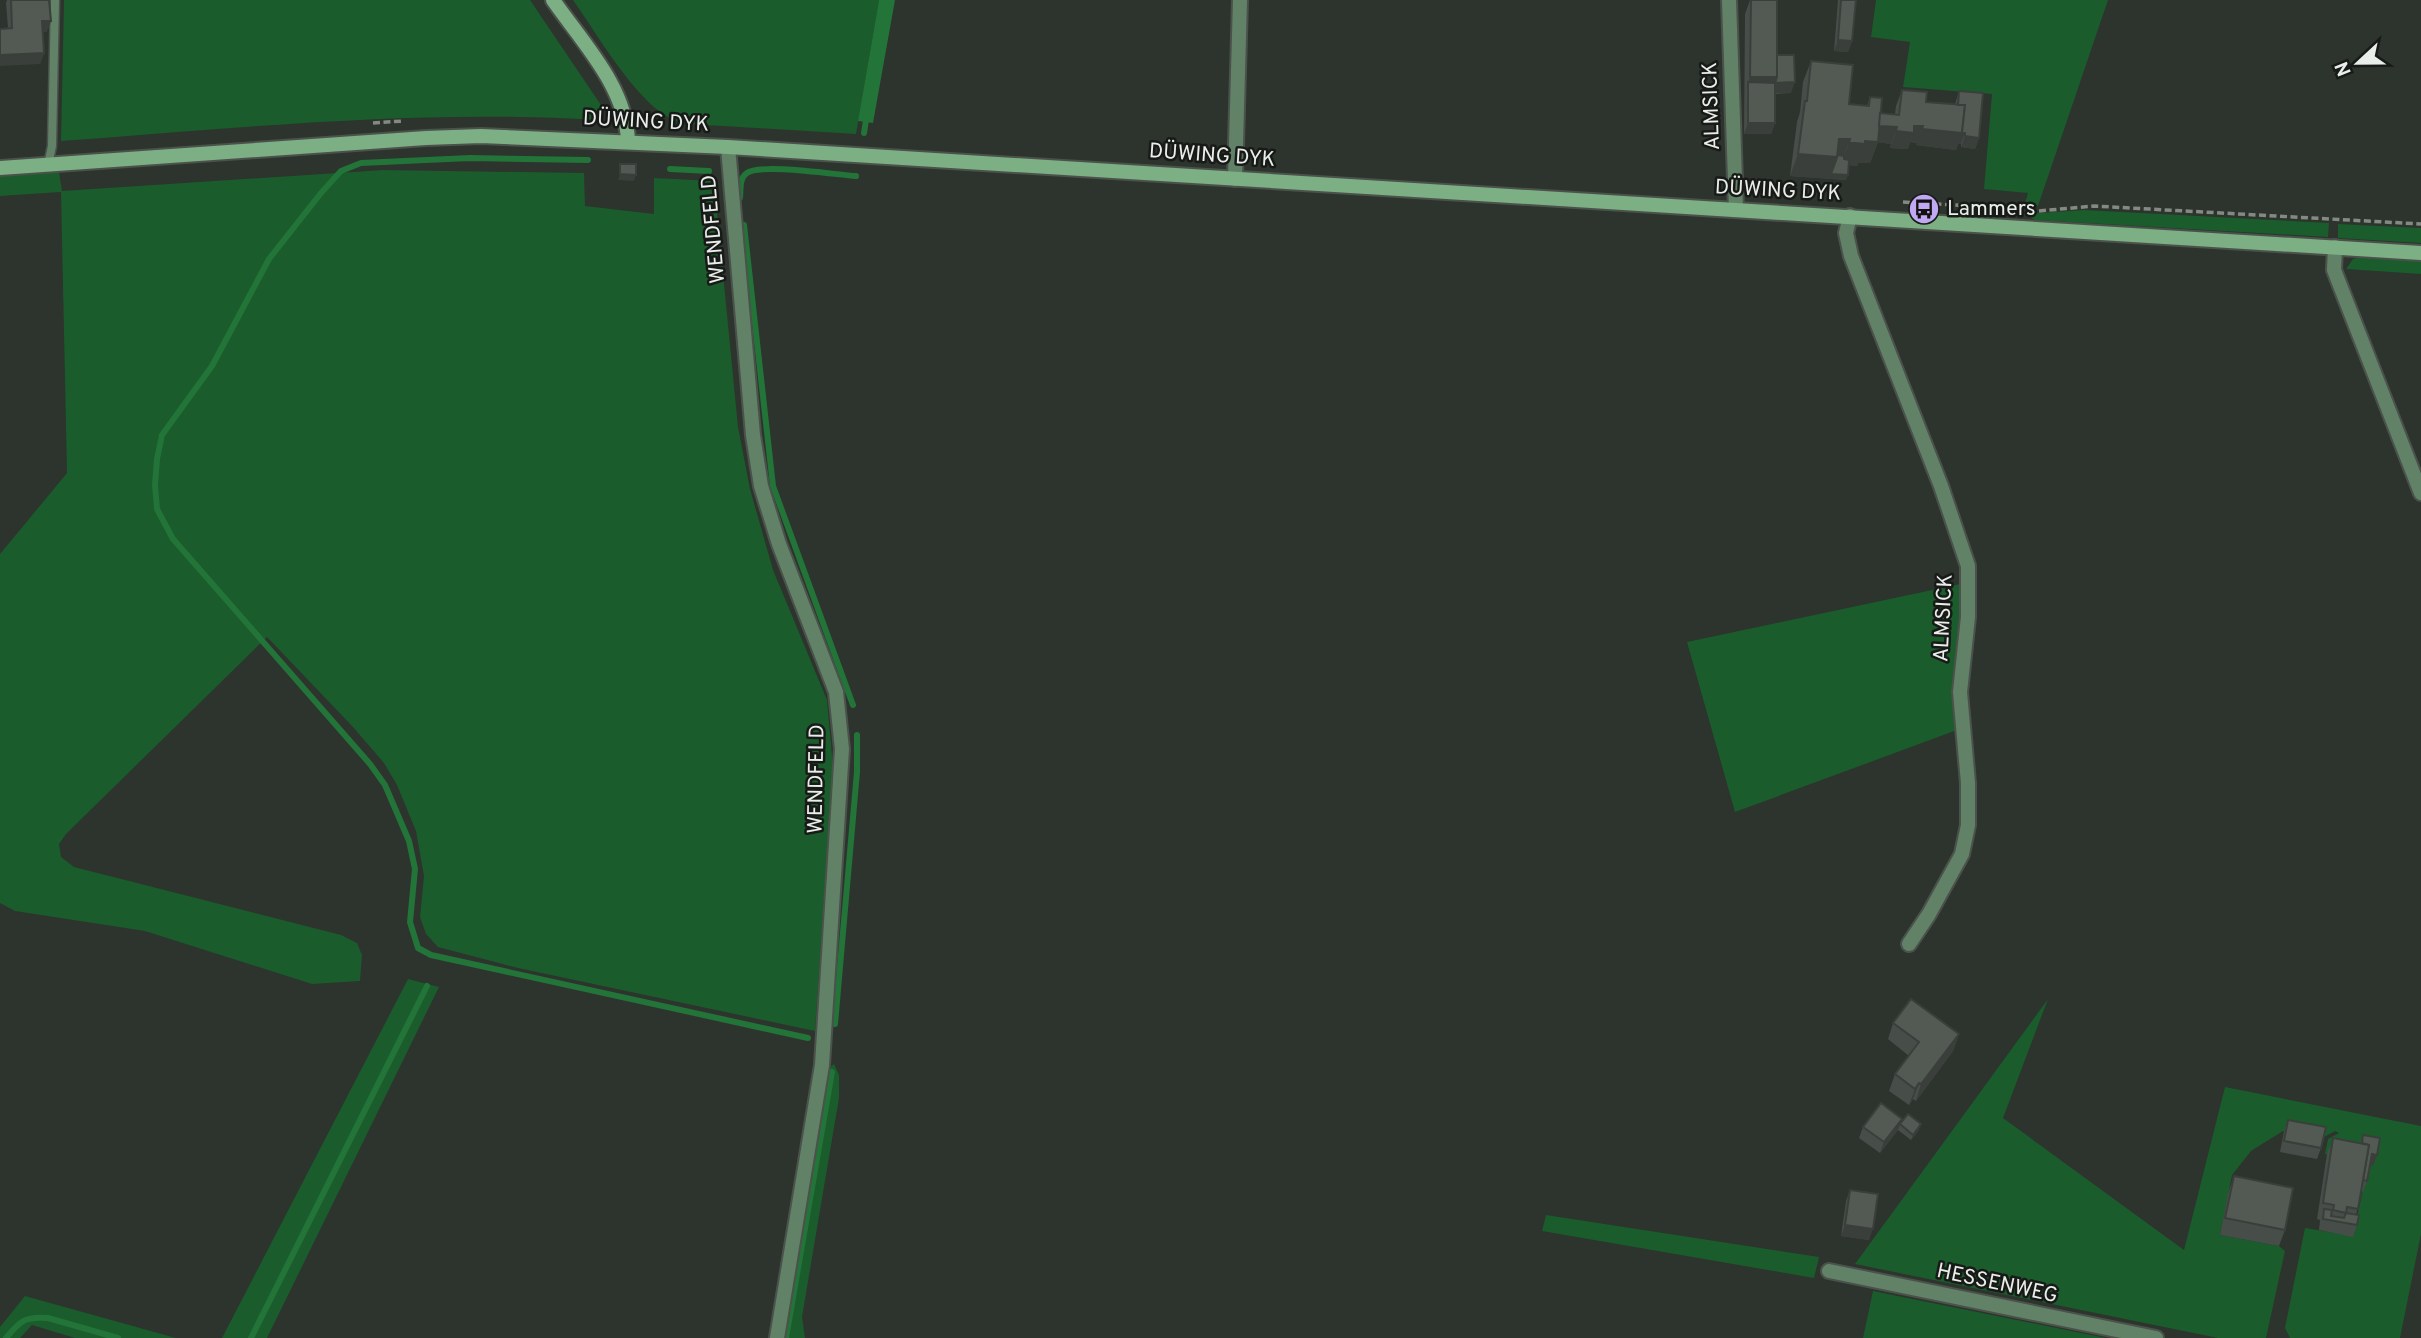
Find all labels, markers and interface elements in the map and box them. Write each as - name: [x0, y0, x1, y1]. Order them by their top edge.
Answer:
- north arrow: [2323, 28, 2393, 98]
- text: N: [2330, 58, 2358, 79]
- street label: ALMSICK: [1697, 61, 1727, 151]
- street label: DÜWING DYK: [582, 105, 710, 139]
- street label: DÜWING DYK: [1148, 138, 1276, 174]
- street label: WENDFELD: [696, 173, 732, 285]
- street label: DÜWING DYK: [1714, 174, 1842, 208]
- bus stop icon: Lammers: [1907, 192, 1941, 226]
- place label: Lammers: [1947, 196, 2036, 223]
- street label: ALMSICK: [1928, 573, 1960, 663]
- street label: WENDFELD: [803, 724, 831, 834]
- street label: HESSENWEG: [1934, 1258, 2060, 1310]

